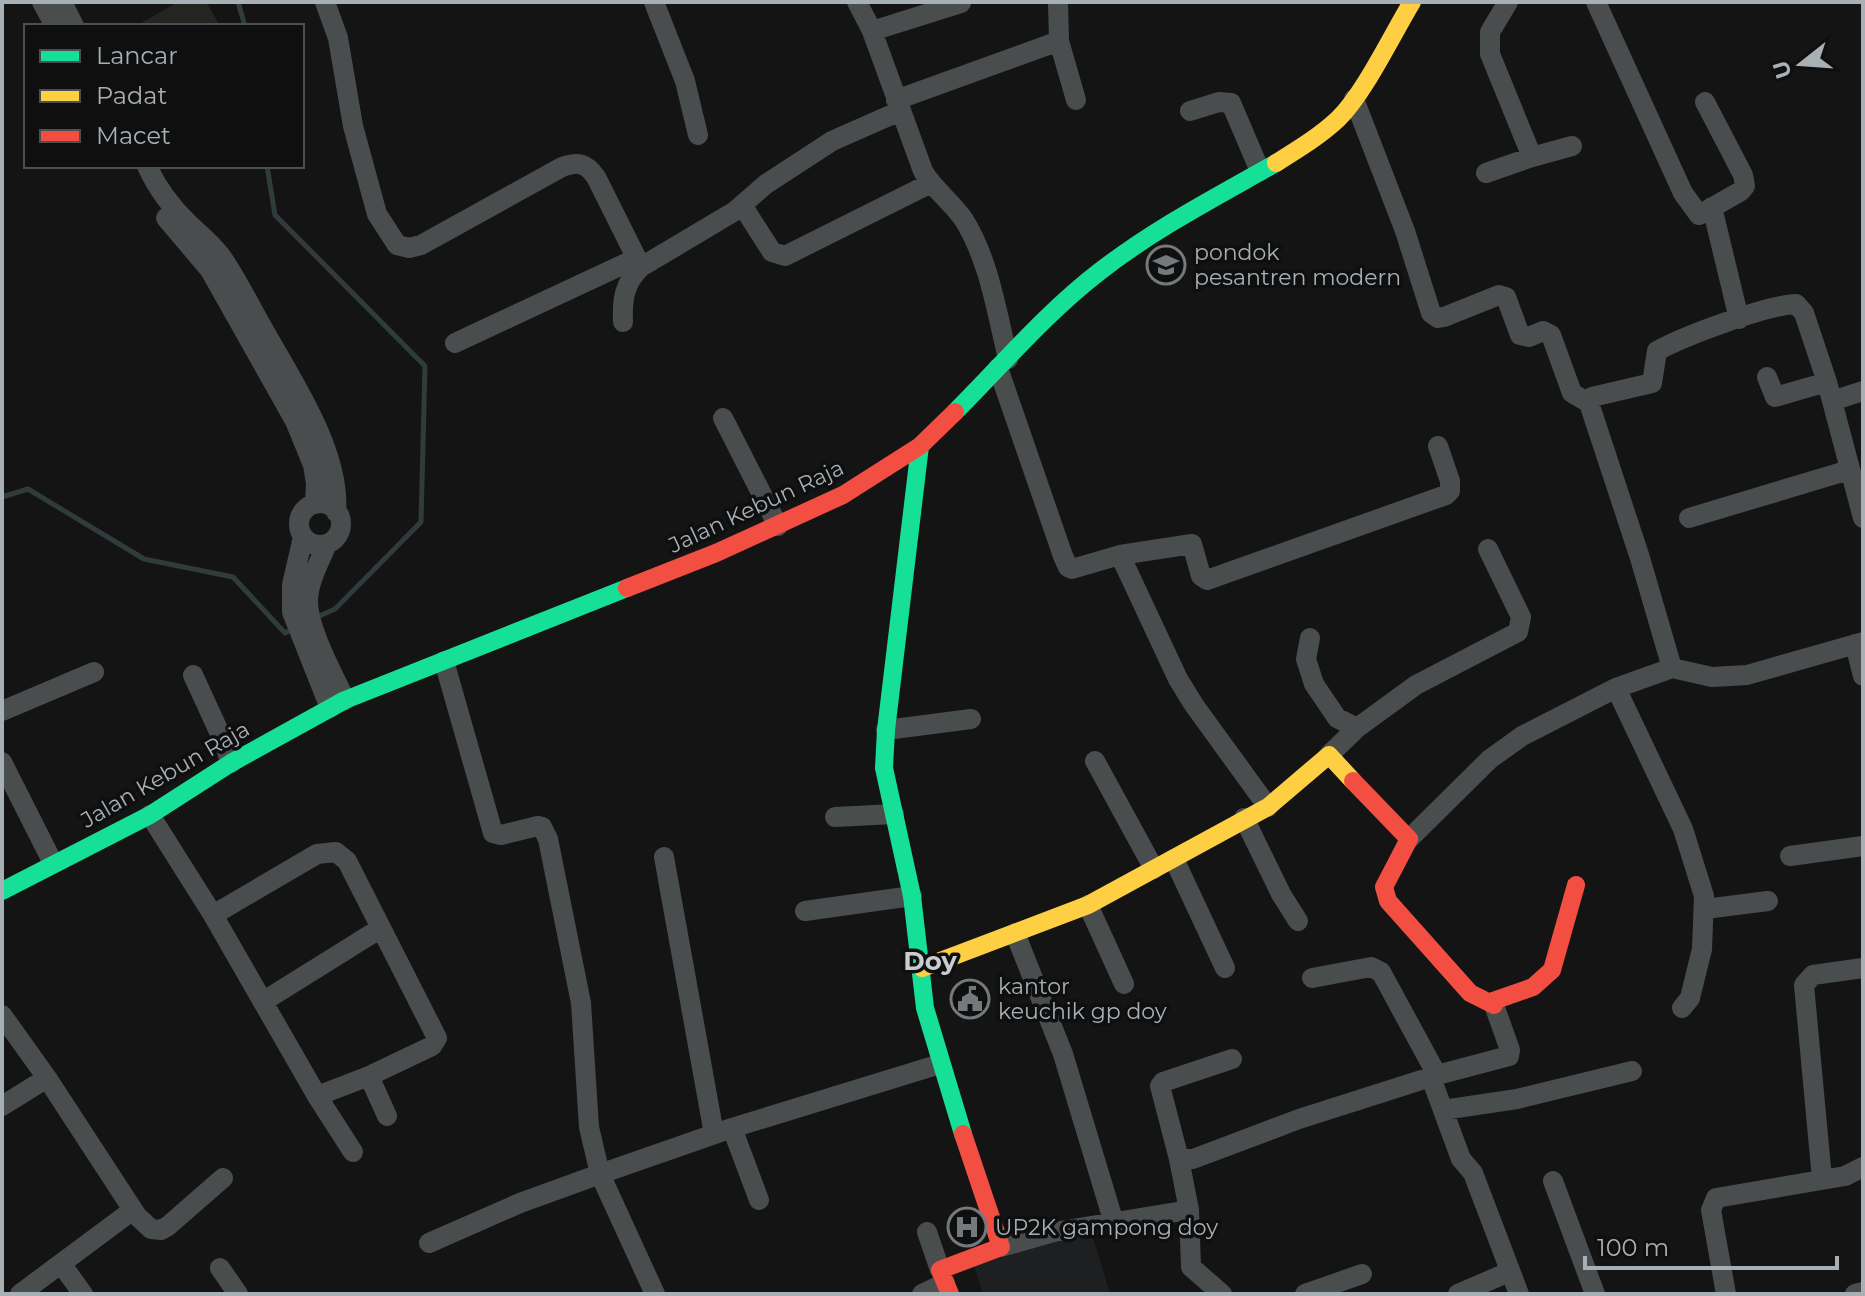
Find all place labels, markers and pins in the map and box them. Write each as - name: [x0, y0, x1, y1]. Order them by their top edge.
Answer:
- place label: pondok pesantren modern: [1194, 239, 1401, 291]
- school or university icon: pondok pesantren modern: [1145, 244, 1187, 286]
- place label: kantor keuchik gp doy: [998, 973, 1167, 1025]
- public building icon: kantor keuchik gp doy: [949, 978, 991, 1020]
- hospital icon: UP2K gampong doy: [946, 1206, 988, 1248]
- place label: UP2K gampong doy: [995, 1214, 1218, 1241]

